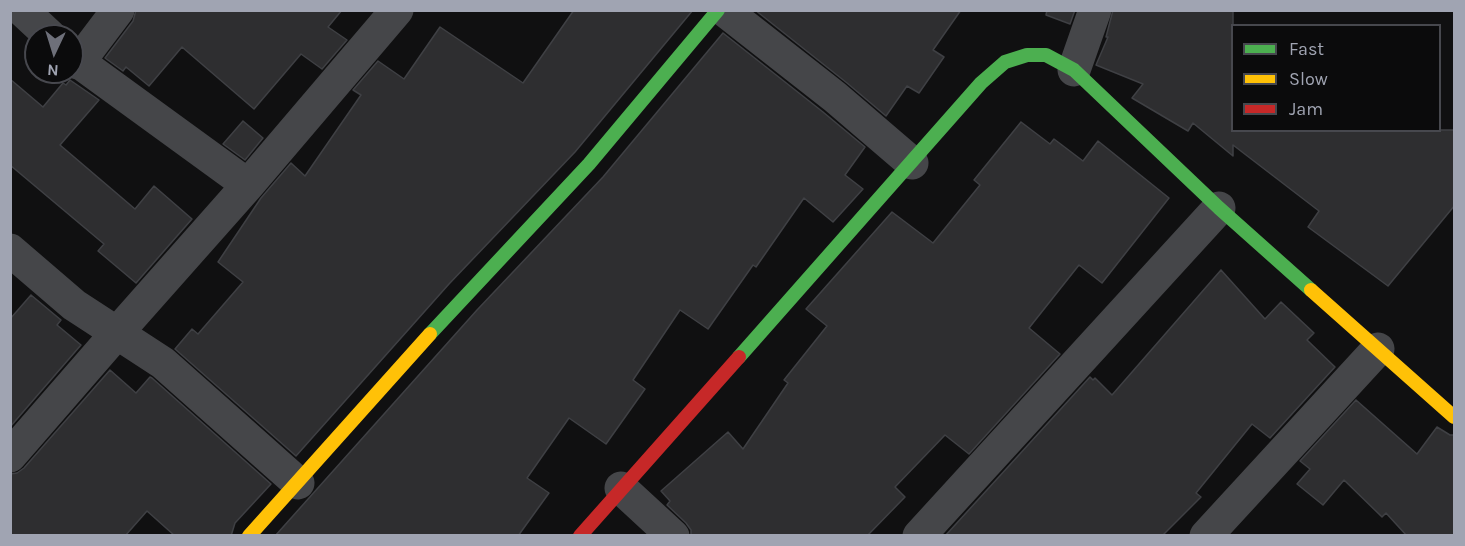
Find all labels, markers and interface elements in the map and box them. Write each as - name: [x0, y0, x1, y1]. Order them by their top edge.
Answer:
- north arrow: [24, 24, 84, 84]
- legend: [1231, 24, 1441, 132]
- text: Fast: [1289, 38, 1324, 60]
- text: N: [46, 61, 59, 80]
- text: Slow: [1289, 68, 1328, 90]
- text: Jam: [1289, 98, 1323, 120]

